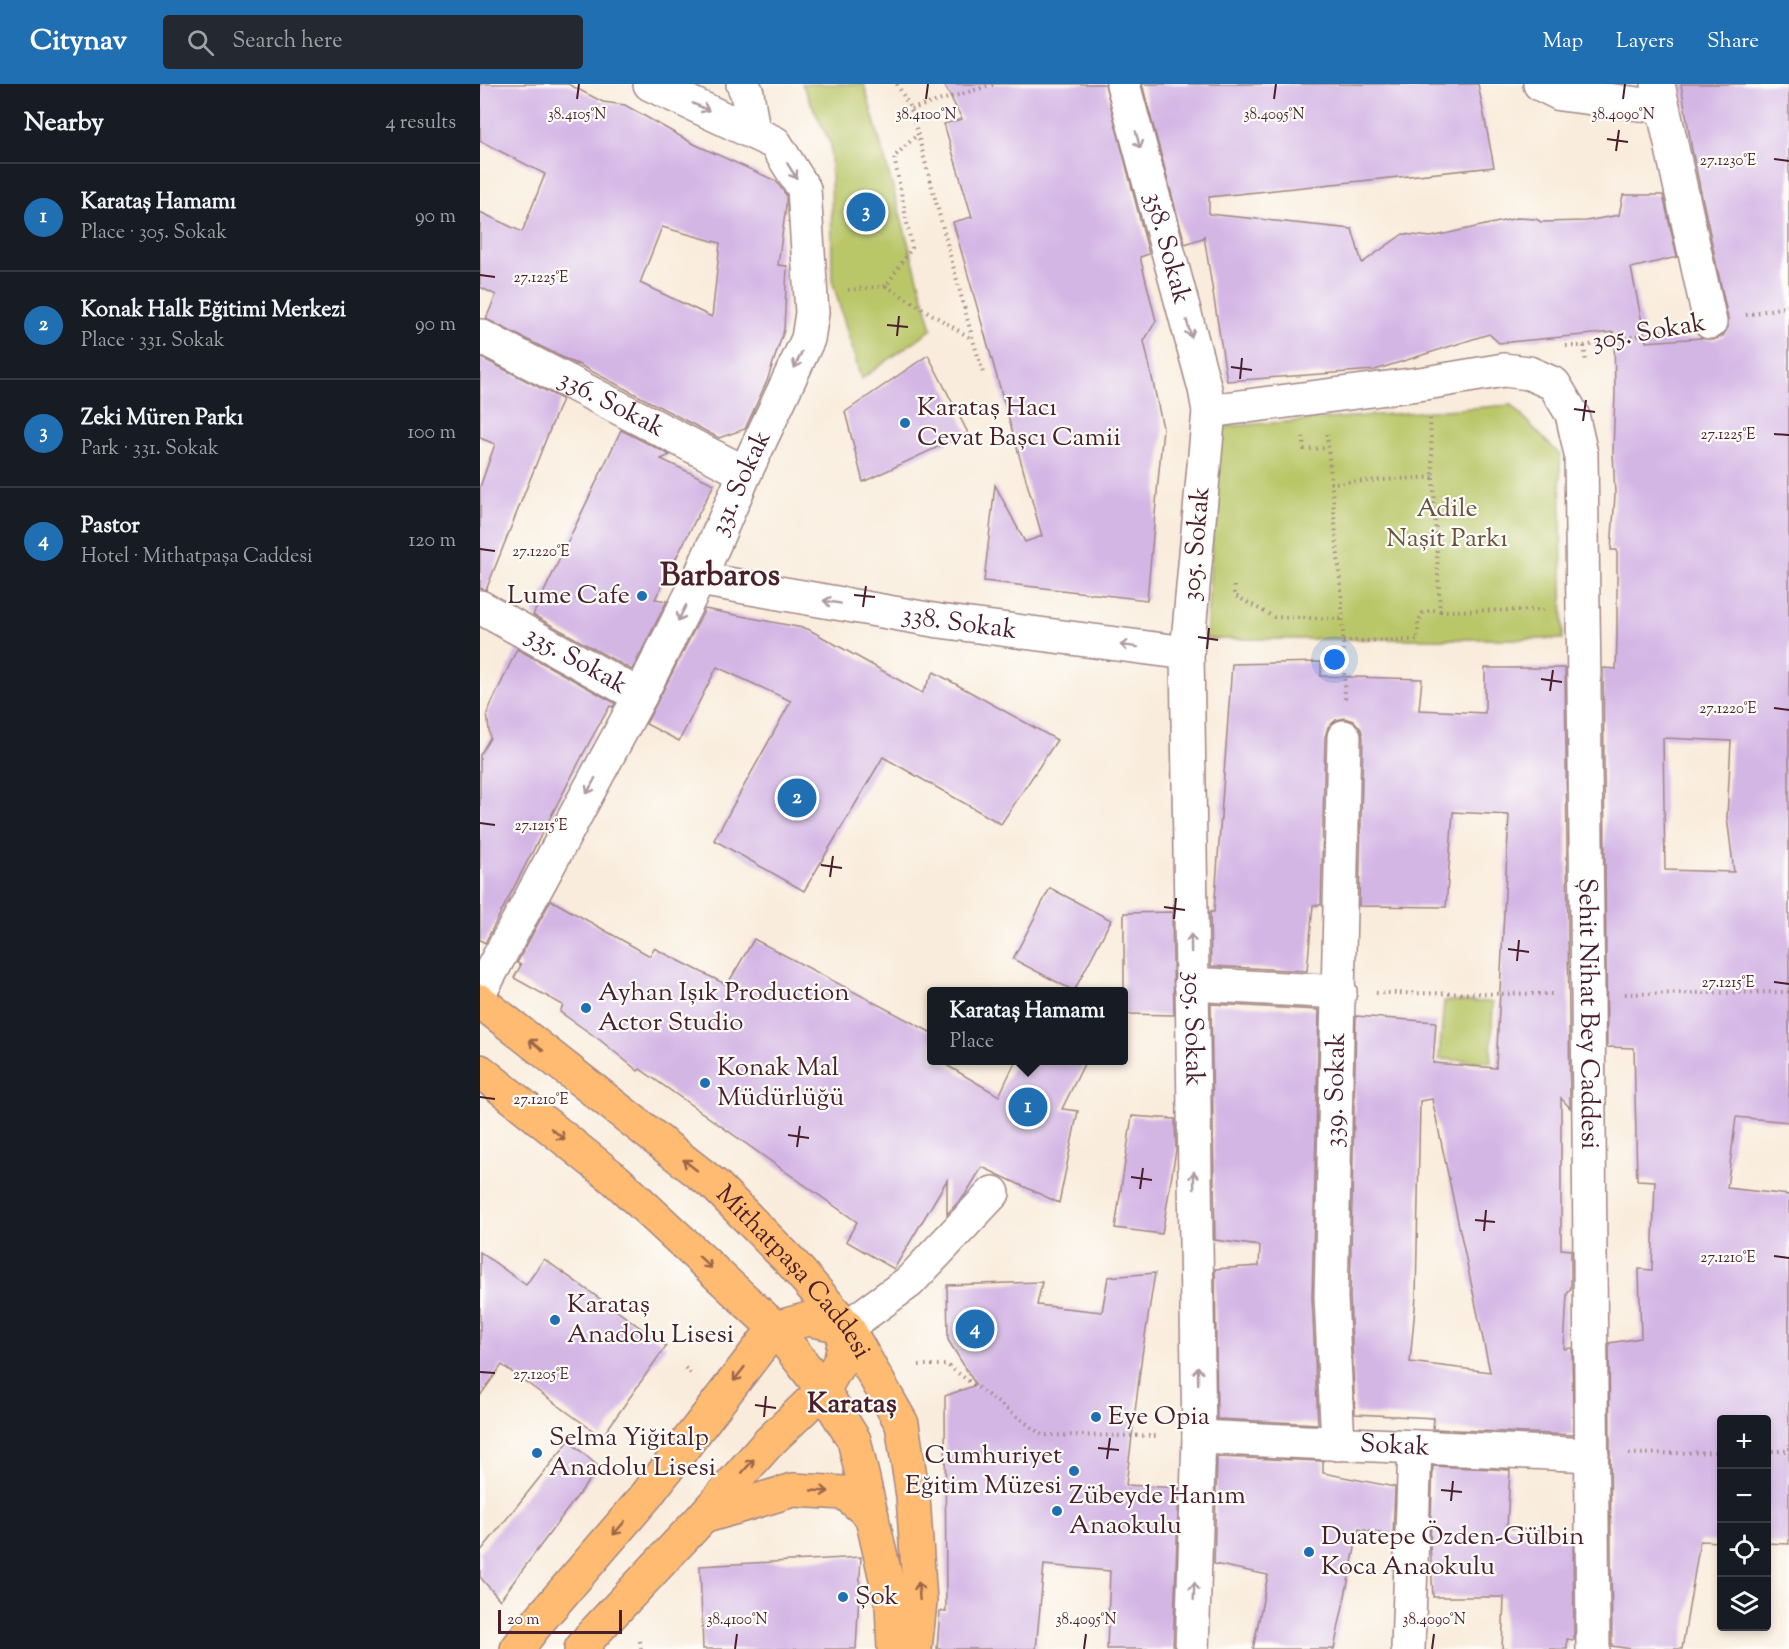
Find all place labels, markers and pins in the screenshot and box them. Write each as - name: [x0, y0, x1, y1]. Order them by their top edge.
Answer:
- pin: 3: [846, 190, 886, 234]
- place label: Karataş Hacı Cevat Başcı Camii: [917, 390, 1121, 457]
- marker: Karataş Hacı Cevat Başcı Camii: [898, 416, 912, 430]
- place label: Lume Cafe: [507, 578, 630, 615]
- marker: Lume Cafe: [635, 589, 649, 603]
- pin: 2: [778, 776, 816, 820]
- place label: Ayhan Işık Production Actor Studio: [598, 975, 850, 1042]
- marker: Ayhan Işık Production Actor Studio: [579, 1001, 593, 1015]
- place label: Konak Mal Müdürlüğü: [717, 1050, 844, 1117]
- marker: Konak Mal Müdürlüğü: [698, 1076, 712, 1090]
- pin: 1: [1008, 1084, 1048, 1130]
- place label: Karataş Anadolu Lisesi: [567, 1287, 734, 1354]
- pin: 4: [956, 1306, 994, 1352]
- marker: Karataş Anadolu Lisesi: [548, 1313, 562, 1327]
- place label: Eye Opia: [1108, 1399, 1210, 1436]
- marker: Eye Opia: [1089, 1410, 1103, 1424]
- place label: Selma Yiğitalp Anadolu Lisesi: [549, 1420, 716, 1487]
- place label: Cumhuriyet Eğitim Müzesi: [905, 1438, 1062, 1505]
- marker: Selma Yiğitalp Anadolu Lisesi: [530, 1446, 544, 1460]
- marker: Cumhuriyet Eğitim Müzesi: [1067, 1464, 1081, 1478]
- place label: Zübeyde Hanım Anaokulu: [1069, 1478, 1246, 1545]
- marker: Zübeyde Hanım Anaokulu: [1050, 1504, 1064, 1518]
- place label: Duatepe Özden-Gülbin Koca Anaokulu: [1321, 1519, 1584, 1586]
- marker: Duatepe Özden-Gülbin Koca Anaokulu: [1302, 1545, 1316, 1559]
- place label: Şok: [855, 1579, 899, 1616]
- marker: Şok: [836, 1590, 850, 1604]

